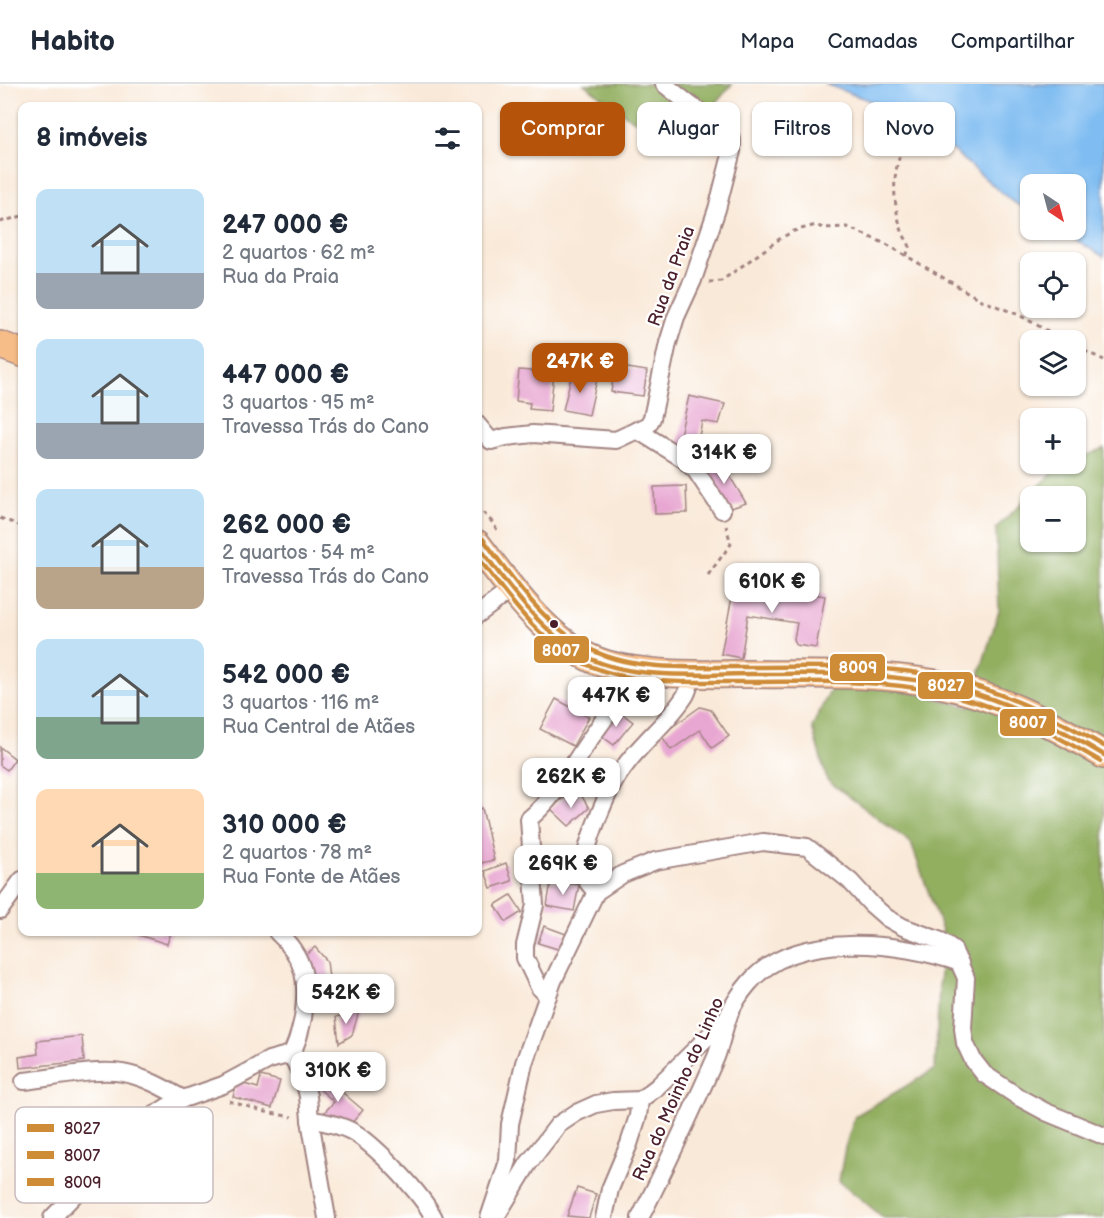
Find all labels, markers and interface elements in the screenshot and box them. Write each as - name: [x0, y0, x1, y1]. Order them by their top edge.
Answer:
- text: Habito: [30, 25, 115, 58]
- text: Mapa: [740, 29, 794, 54]
- text: Camadas: [827, 29, 918, 54]
- text: Compartilhar: [951, 29, 1074, 54]
- chip: Comprar: [500, 102, 625, 156]
- chip: Alugar: [637, 102, 740, 156]
- chip: Filtros: [752, 102, 852, 156]
- chip: Novo: [864, 102, 955, 156]
- icon: filters: [431, 122, 464, 155]
- text: 8 imóveis: [36, 123, 148, 154]
- north arrow: [1020, 174, 1086, 240]
- map controls: [1020, 174, 1086, 552]
- text: 247 000 €: [222, 210, 348, 241]
- icon: home: [84, 213, 156, 285]
- street label: Rua da Praia: [644, 223, 699, 329]
- text: 2 quartos · 62 m²: [222, 241, 375, 265]
- button: locate: [1020, 252, 1086, 318]
- text: Rua da Praia: [222, 265, 339, 289]
- button: layers: [1020, 330, 1086, 396]
- pin: 247K €: [531, 343, 629, 394]
- text: 247K €: [546, 350, 614, 374]
- text: 447 000 €: [222, 360, 349, 391]
- icon: home: [84, 363, 156, 435]
- text: 3 quartos · 95 m²: [222, 391, 375, 415]
- button: +: [1020, 408, 1086, 474]
- text: Travessa Trás do Cano: [222, 415, 429, 439]
- pin: 314K €: [675, 434, 773, 485]
- text: 314K €: [691, 441, 757, 465]
- button: −: [1020, 486, 1086, 552]
- text: 262 000 €: [222, 510, 351, 541]
- icon: home: [84, 513, 156, 585]
- text: 2 quartos · 54 m²: [222, 541, 375, 565]
- pin: 610K €: [723, 563, 821, 614]
- text: Travessa Trás do Cano: [222, 565, 429, 589]
- text: 610K €: [738, 570, 806, 594]
- unlabelled marker: [548, 618, 560, 630]
- line badge: 8007: [533, 635, 590, 664]
- text: 8007: [542, 642, 580, 661]
- line badge: 8009: [829, 653, 886, 682]
- text: 8009: [839, 659, 877, 678]
- text: 542 000 €: [222, 660, 350, 691]
- icon: home: [84, 663, 156, 735]
- line badge: 8027: [917, 671, 974, 700]
- pin: 447K €: [567, 677, 665, 728]
- text: 8027: [927, 677, 965, 696]
- text: 447K €: [582, 684, 650, 708]
- text: 3 quartos · 116 m²: [222, 691, 379, 715]
- line badge: 8007: [999, 708, 1056, 737]
- text: 8007: [1009, 714, 1047, 733]
- text: Rua Central de Atães: [222, 715, 415, 739]
- pin: 262K €: [522, 758, 620, 809]
- text: 262K €: [536, 765, 606, 789]
- text: 310 000 €: [222, 810, 347, 841]
- icon: home: [84, 813, 156, 885]
- text: 2 quartos · 78 m²: [222, 841, 372, 865]
- pin: 269K €: [514, 845, 612, 896]
- text: 269K €: [528, 852, 598, 876]
- text: Rua Fonte de Atães: [222, 865, 401, 889]
- pin: 542K €: [297, 974, 395, 1025]
- text: 542K €: [311, 981, 381, 1005]
- street label: Rua do Moinho do Linho: [628, 994, 728, 1184]
- pin: 310K €: [289, 1052, 387, 1103]
- text: 310K €: [305, 1059, 371, 1083]
- legend: [15, 1107, 213, 1203]
- text: 8027: [64, 1120, 100, 1139]
- text: 8007: [64, 1147, 100, 1166]
- text: 8009: [64, 1174, 101, 1193]

